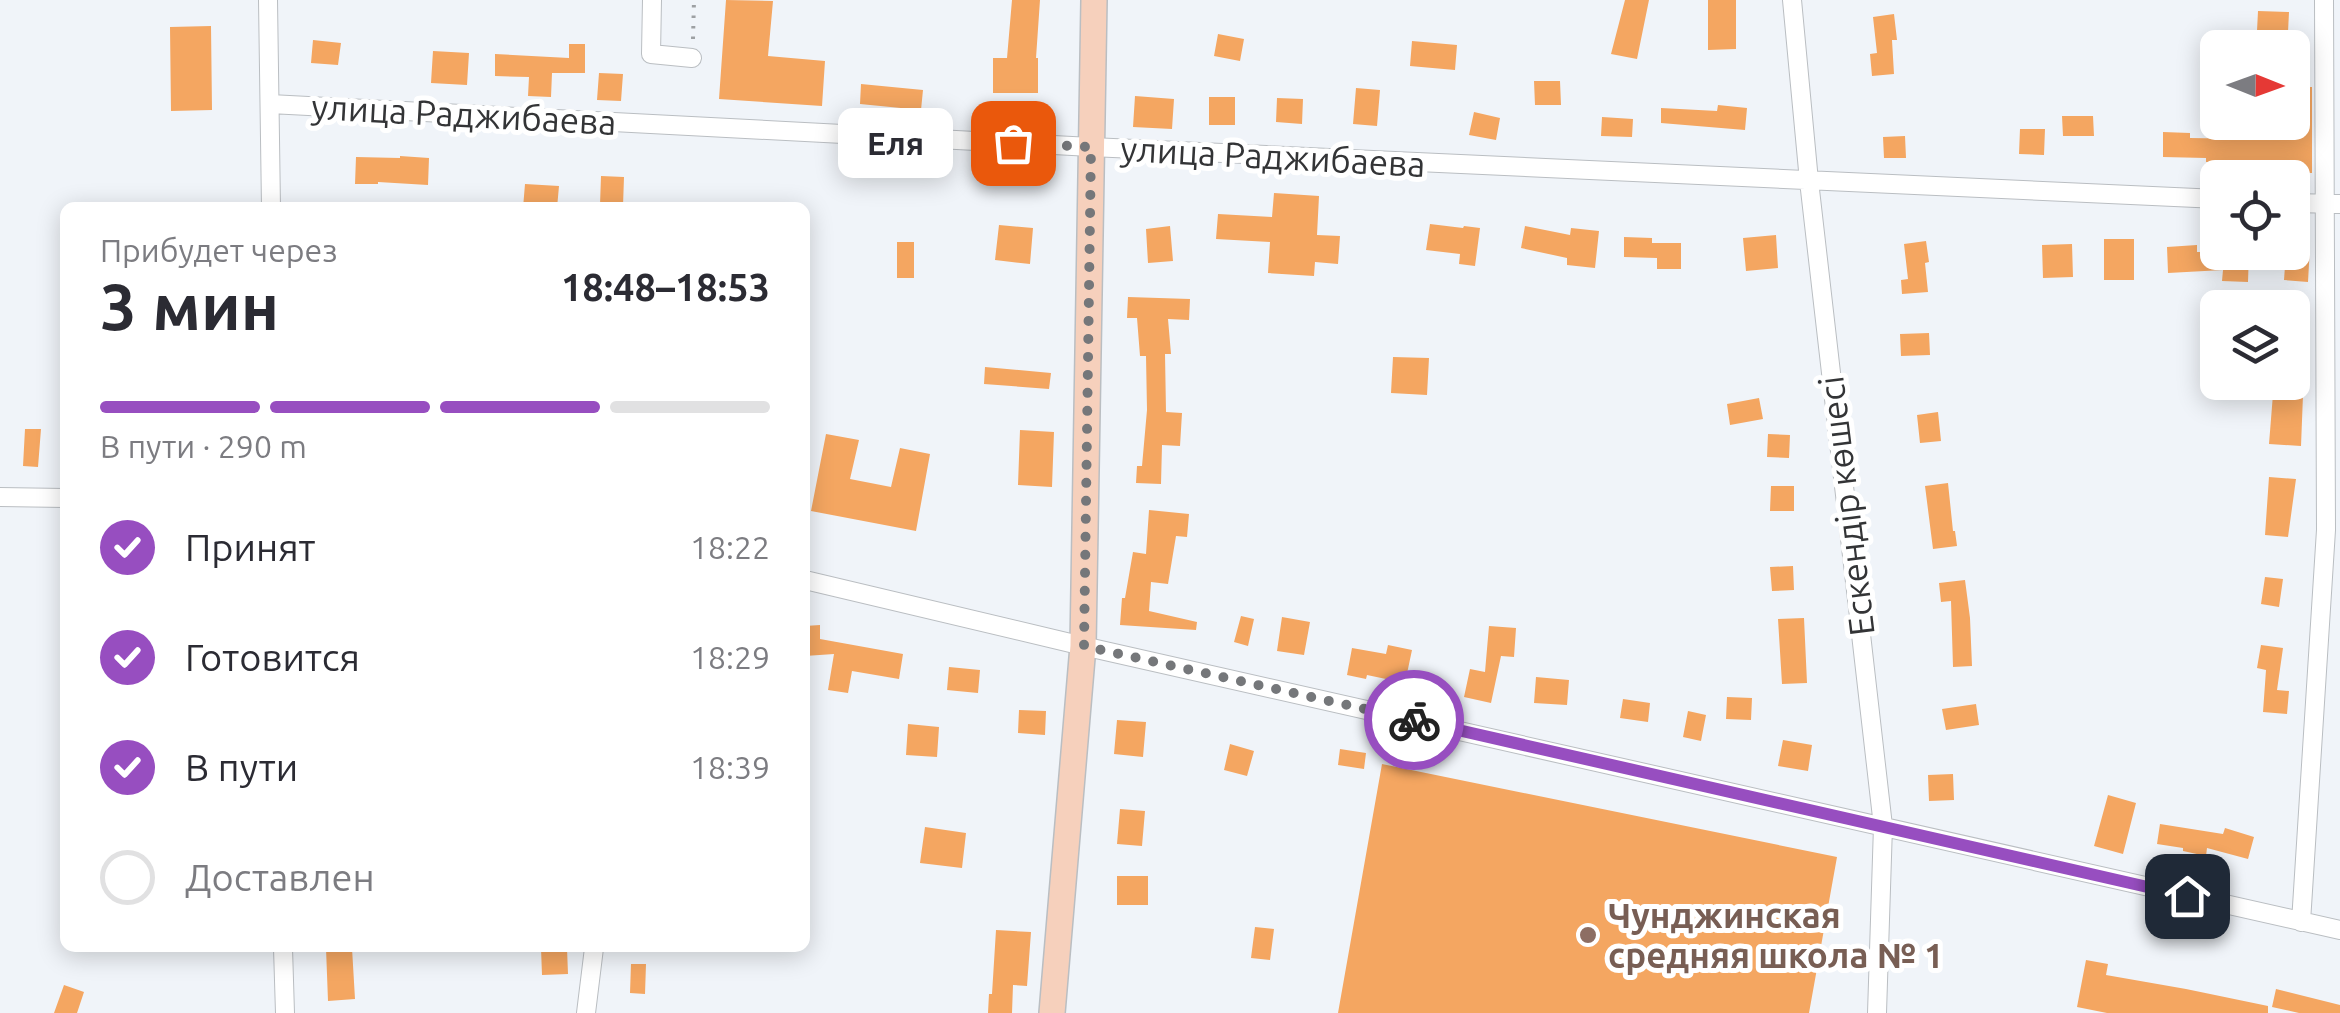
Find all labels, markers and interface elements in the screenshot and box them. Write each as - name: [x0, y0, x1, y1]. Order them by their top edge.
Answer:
- north arrow: [2200, 30, 2310, 140]
- map controls: [2200, 30, 2310, 400]
- street label: улица Раджибаева: [310, 86, 618, 142]
- pin: [971, 101, 1056, 186]
- callout: Еля: [838, 108, 953, 178]
- icon: bag: [986, 116, 1041, 171]
- text: Еля: [867, 125, 924, 161]
- street label: улица Раджибаева: [1119, 128, 1427, 184]
- button: locate: [2200, 160, 2310, 270]
- text: Прибудет через: [100, 232, 338, 268]
- text: 18:48–18:53: [561, 266, 770, 308]
- text: 3 мин: [100, 269, 279, 342]
- button: layers: [2200, 290, 2310, 400]
- street label: Ескендір көшесі: [1810, 374, 1882, 638]
- text: В пути · 290 m: [100, 428, 307, 464]
- icon: check: [100, 520, 155, 575]
- text: Принят: [185, 526, 315, 568]
- text: 18:22: [690, 529, 770, 565]
- icon: check: [100, 630, 155, 685]
- text: Готовится: [185, 636, 360, 678]
- text: 18:29: [690, 639, 770, 675]
- courier: [1364, 670, 1464, 770]
- icon: bike: [1387, 693, 1442, 748]
- icon: check: [100, 740, 155, 795]
- text: В пути: [185, 746, 298, 788]
- text: 18:39: [690, 749, 770, 785]
- pin: [2145, 854, 2230, 939]
- text: Доставлен: [185, 856, 375, 898]
- icon: home: [2160, 869, 2215, 924]
- place label: Чунджинская средняя школа № 1: [1608, 895, 1944, 975]
- marker: Чунджинская средняя школа № 1: [1577, 924, 1599, 946]

